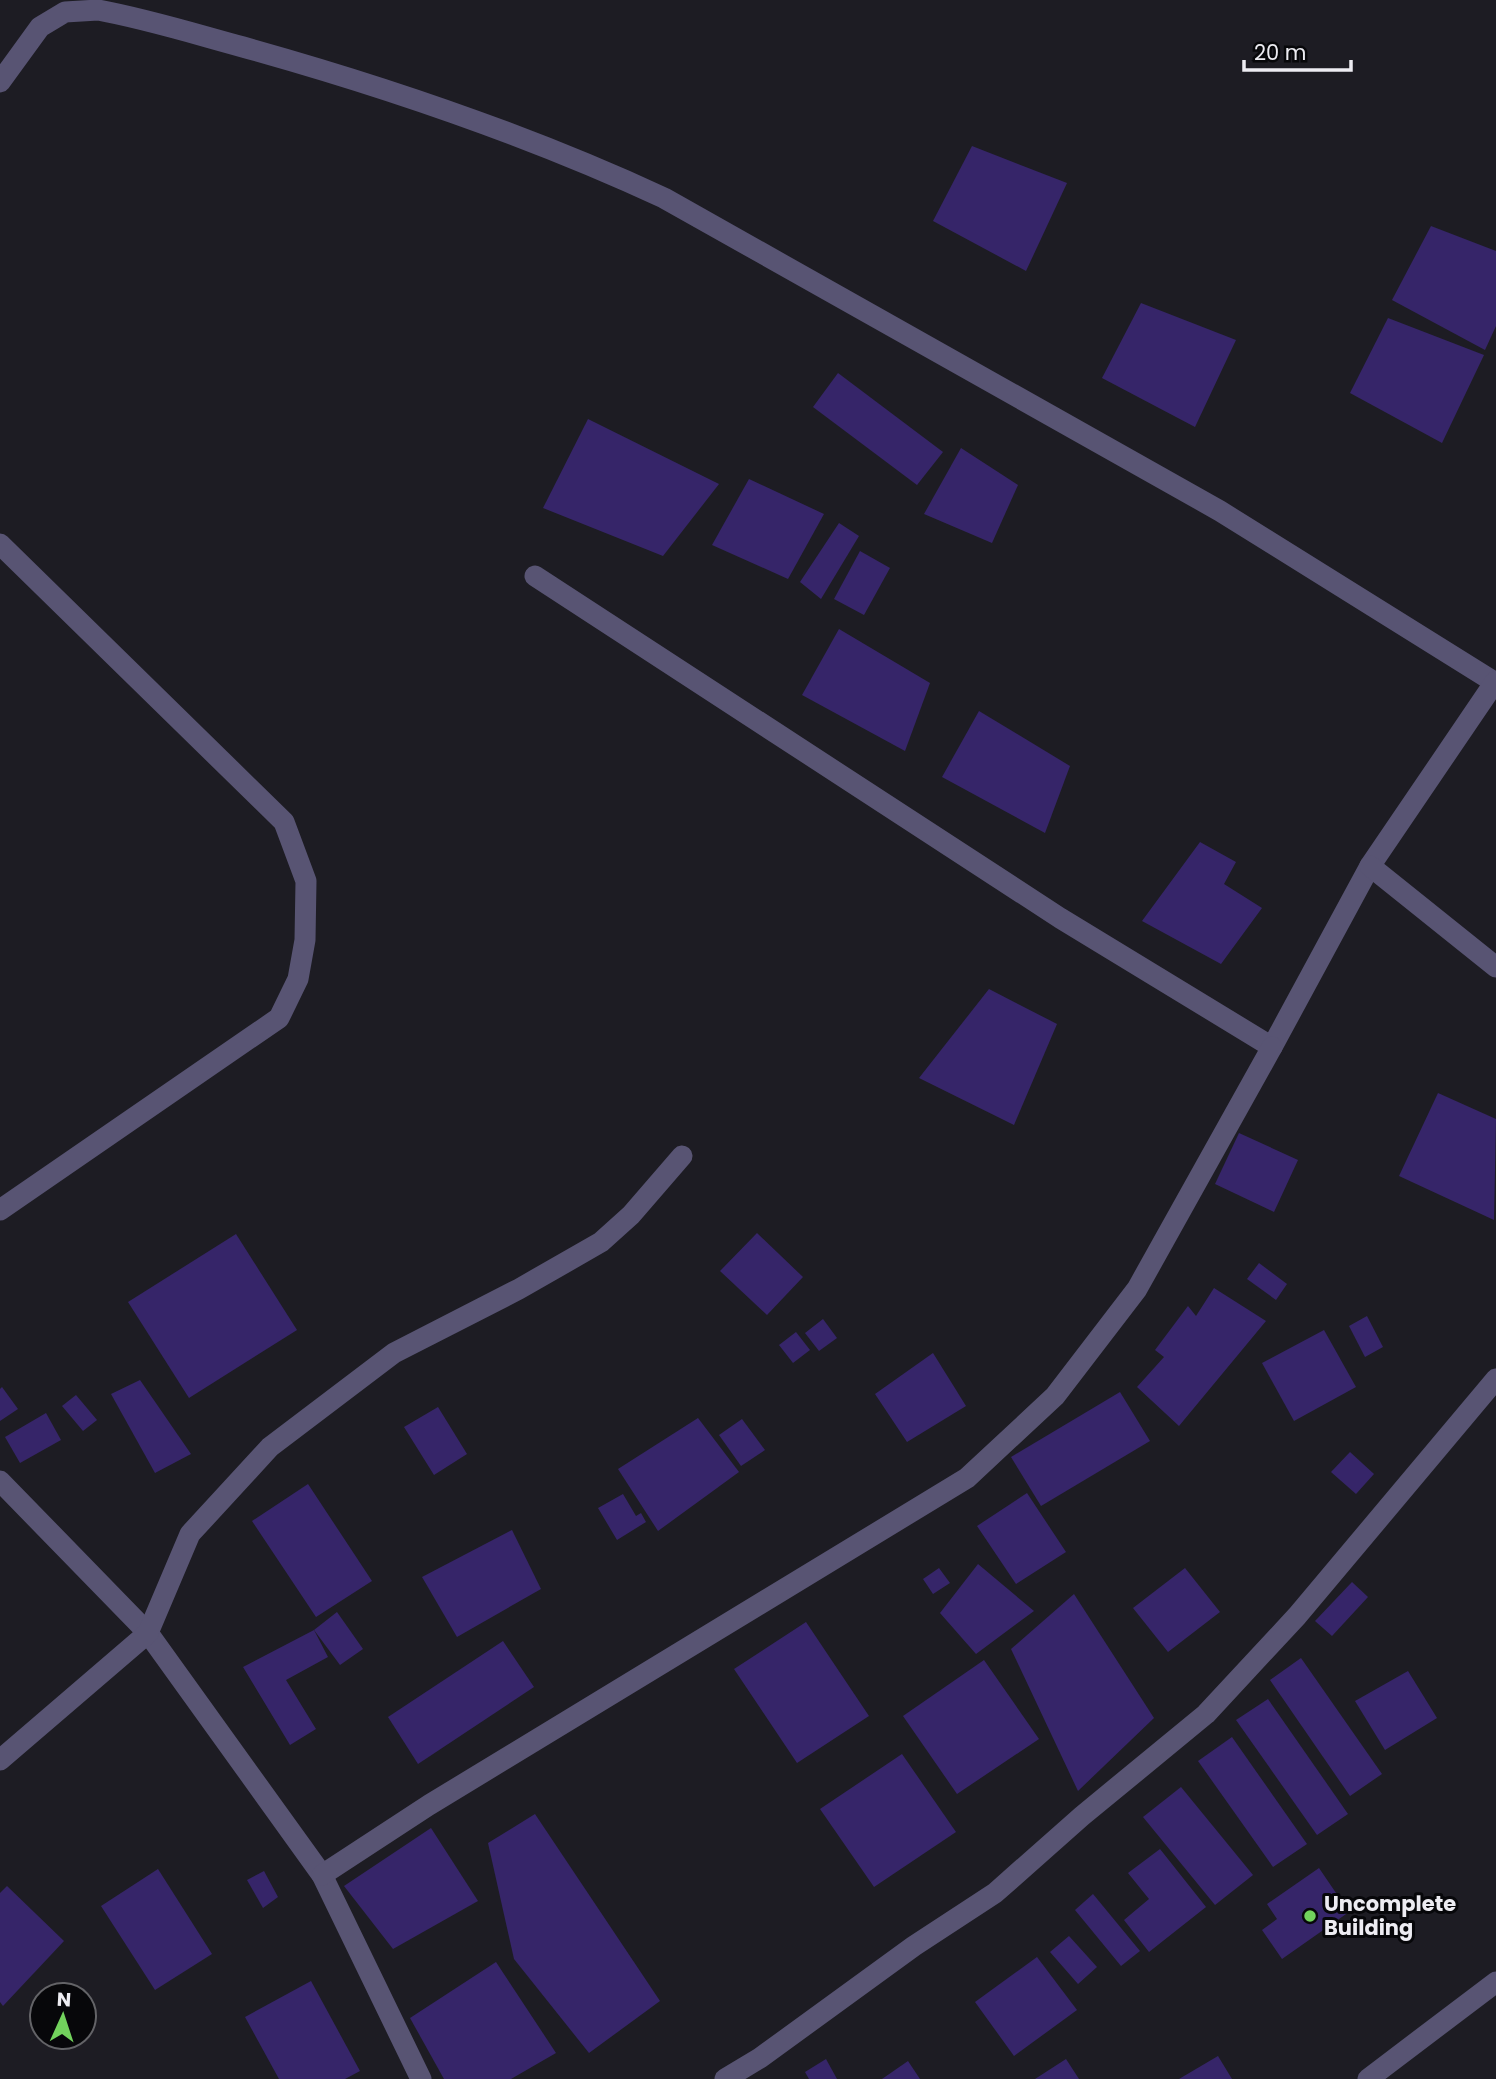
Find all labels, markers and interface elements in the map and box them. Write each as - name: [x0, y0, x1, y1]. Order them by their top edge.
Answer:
- scale bar: [1244, 28, 1351, 72]
- text: 20 m: [1254, 38, 1307, 67]
- place label: Uncomplete Building: [1324, 1889, 1456, 1942]
- marker: Uncomplete Building: [1302, 1908, 1318, 1924]
- north arrow: [28, 1981, 98, 2051]
- text: N: [56, 1986, 72, 2013]

